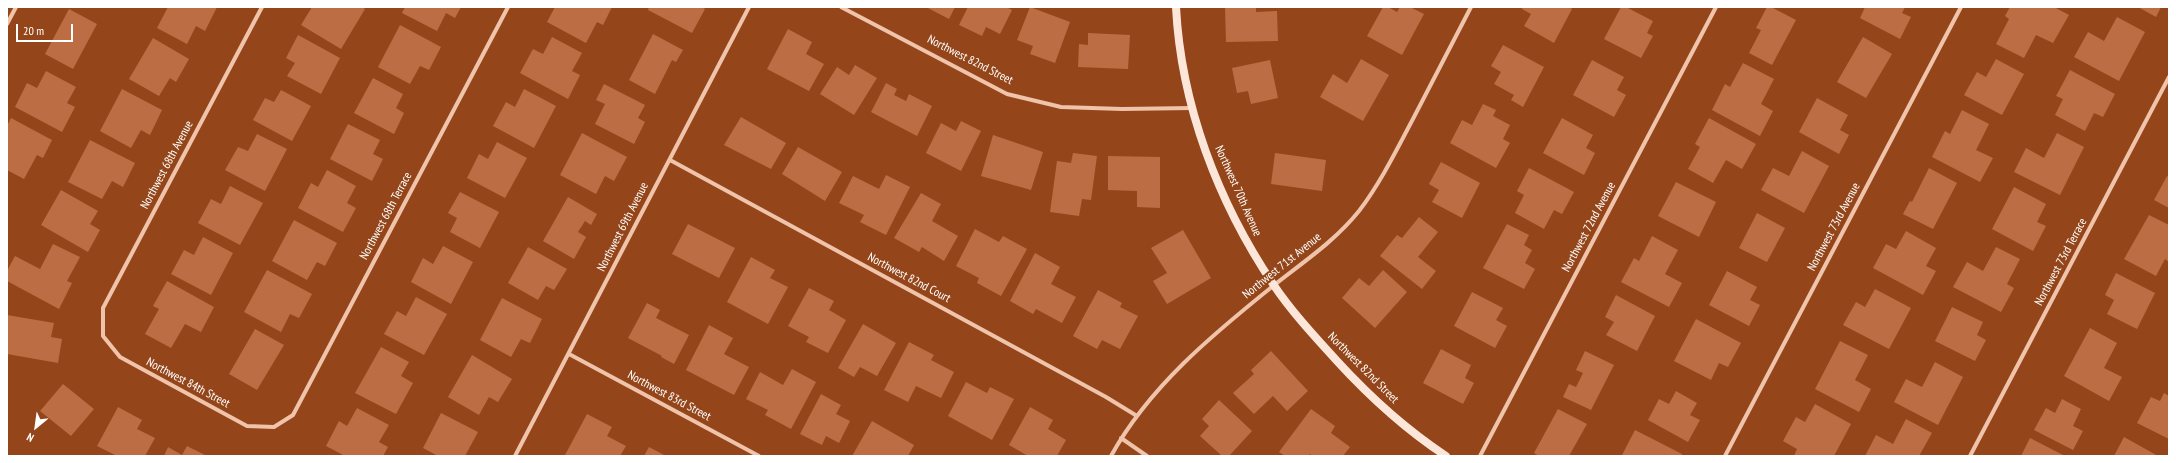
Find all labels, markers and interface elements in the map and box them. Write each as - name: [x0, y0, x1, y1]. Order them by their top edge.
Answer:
- scale bar: [18, 16, 75, 42]
- text: 20 m: [23, 23, 44, 38]
- street label: Northwest 82nd Street: [925, 32, 1015, 88]
- street label: Northwest 68th Avenue: [138, 118, 196, 212]
- street label: Northwest 70th Avenue: [1212, 143, 1264, 239]
- street label: Northwest 68th Terrace: [357, 170, 415, 262]
- street label: Northwest 69th Avenue: [594, 180, 652, 274]
- street label: Northwest 72nd Avenue: [1559, 180, 1619, 274]
- street label: Northwest 73rd Avenue: [1805, 180, 1863, 274]
- street label: Northwest 73rd Terrace: [2032, 216, 2090, 308]
- street label: Northwest 71st Avenue: [1240, 230, 1324, 302]
- street label: Northwest 82nd Court: [865, 250, 953, 306]
- street label: Northwest 82nd Street: [1325, 330, 1401, 406]
- street label: Northwest 84th Street: [144, 355, 232, 411]
- street label: Northwest 83rd Street: [625, 368, 713, 424]
- north arrow: [16, 407, 56, 447]
- text: N: [24, 430, 36, 445]

